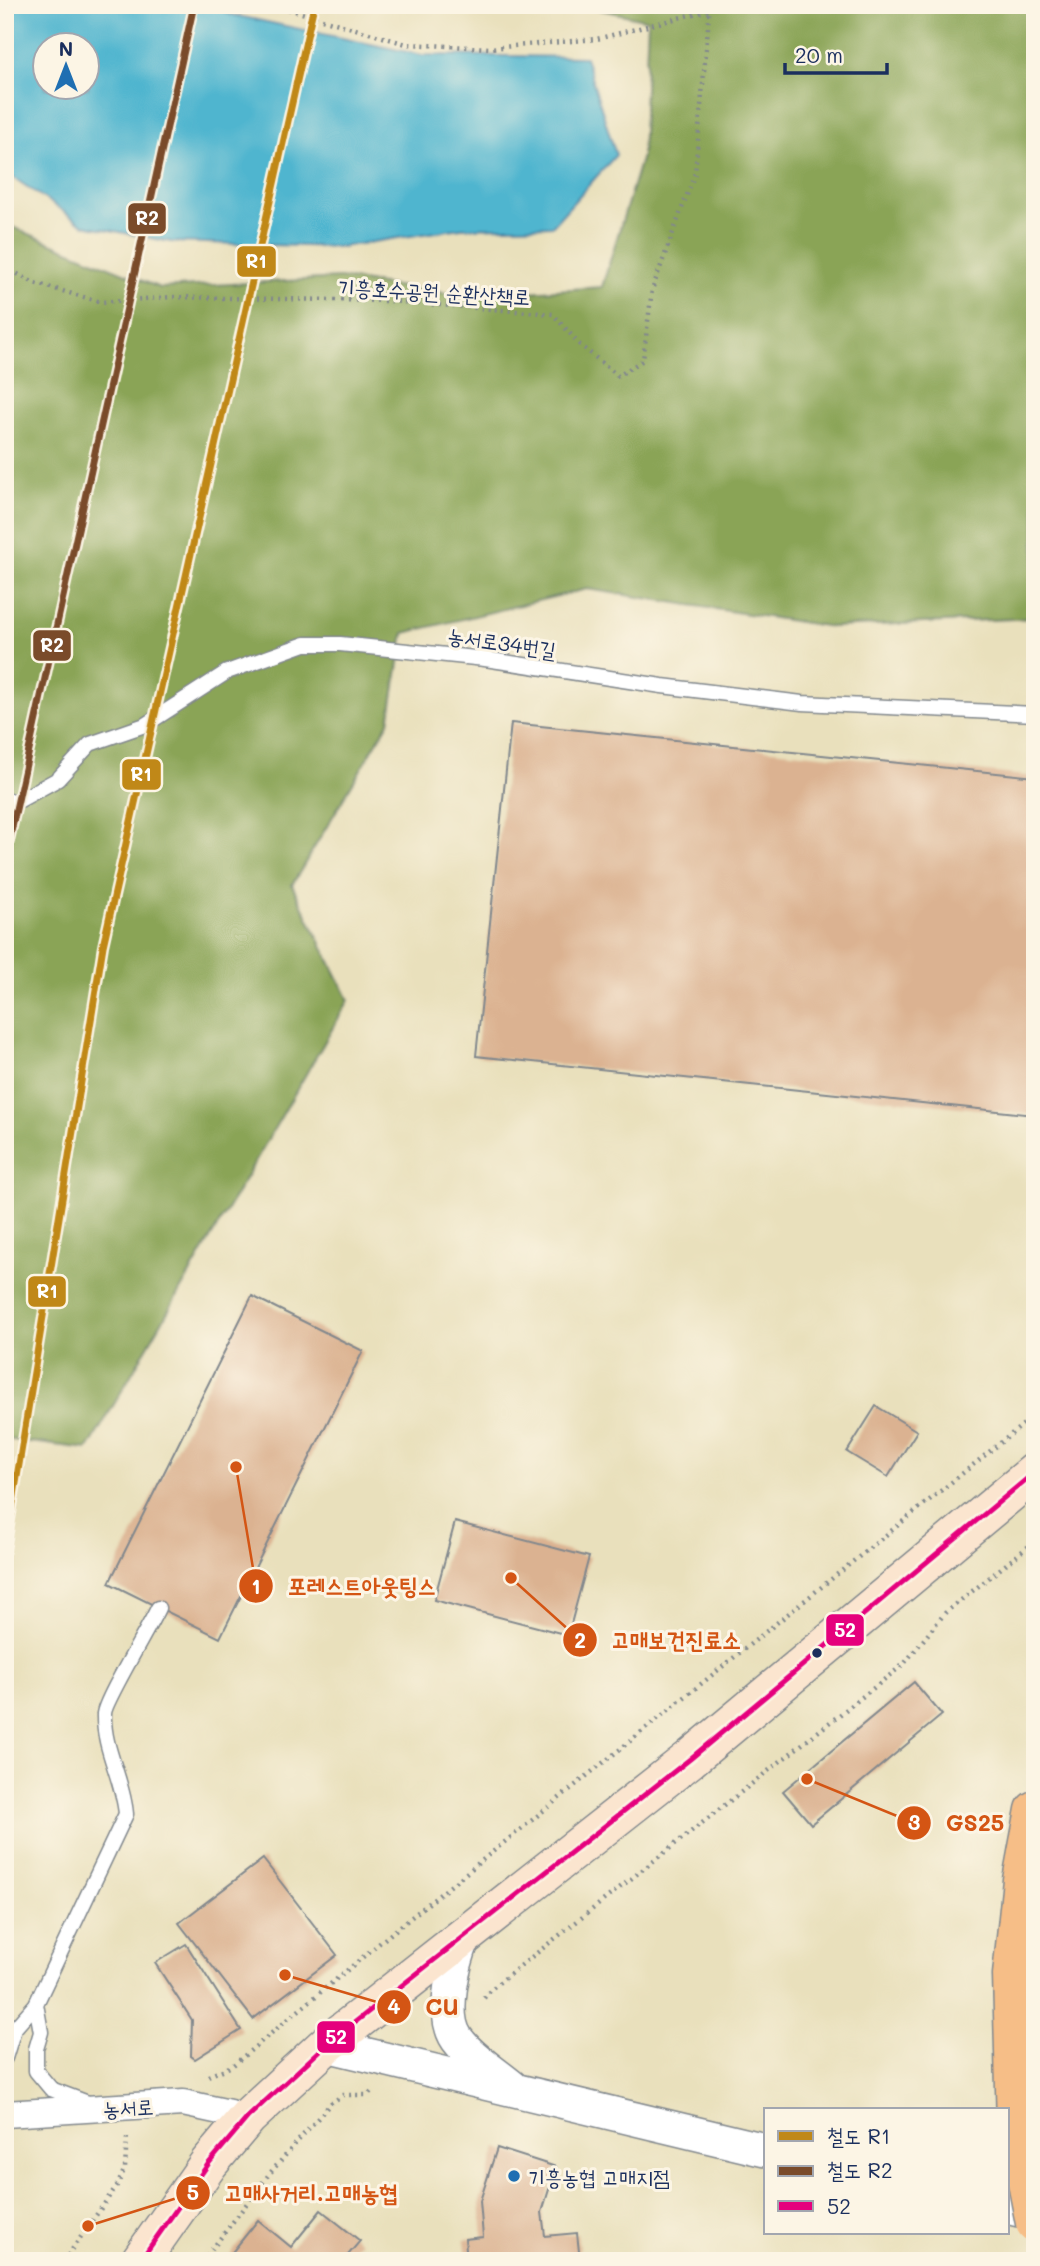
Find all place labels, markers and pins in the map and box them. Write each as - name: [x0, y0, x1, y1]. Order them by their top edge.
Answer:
- callout: 포레스트아웃팅스: [239, 1564, 450, 1608]
- callout: 고매보건진료소: [562, 1618, 755, 1662]
- unlabelled marker: [810, 1646, 824, 1660]
- callout: GS25: [897, 1801, 1018, 1845]
- callout: CU: [376, 1985, 473, 2029]
- place label: 기흥농협 고매지점: [528, 2163, 670, 2190]
- marker: 기흥농협 고매지점: [506, 2168, 522, 2184]
- callout: 고매사거리.고매농협: [175, 2171, 412, 2215]

